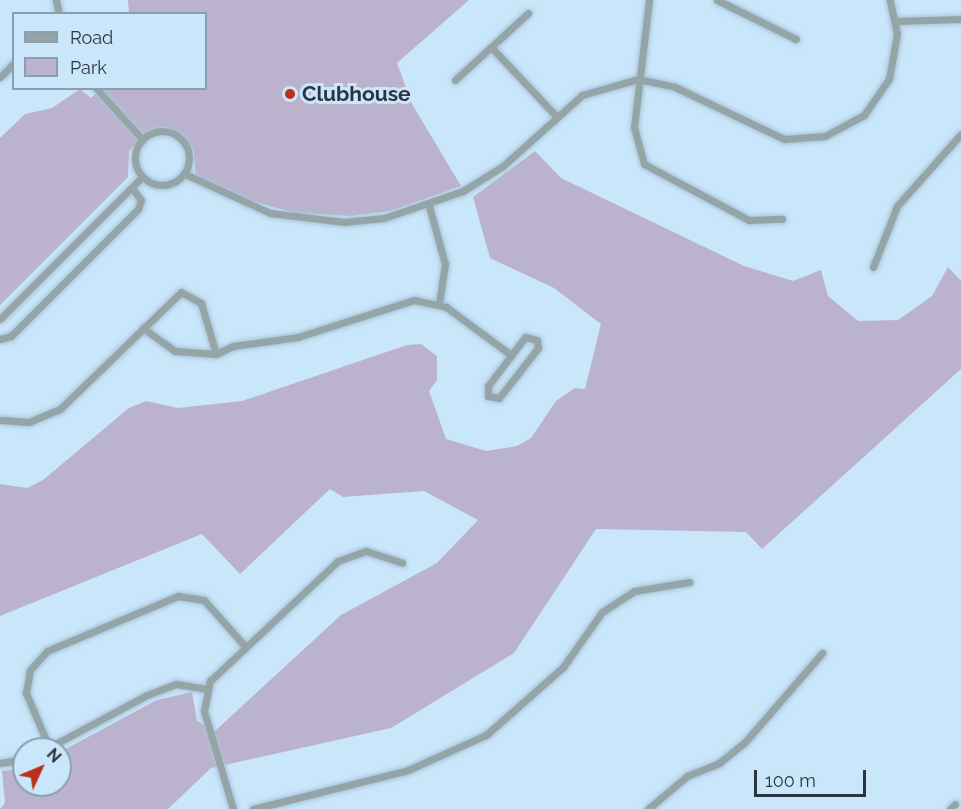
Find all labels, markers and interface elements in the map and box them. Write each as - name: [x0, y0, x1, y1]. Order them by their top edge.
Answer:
- legend: [12, 12, 207, 90]
- text: Road: [70, 27, 113, 48]
- text: Park: [70, 57, 107, 78]
- place label: Clubhouse: [302, 81, 411, 107]
- marker: Clubhouse: [283, 87, 297, 101]
- north arrow: [12, 737, 72, 797]
- text: N: [43, 745, 65, 767]
- scale bar: [757, 758, 870, 796]
- text: 100 m: [765, 770, 816, 791]

